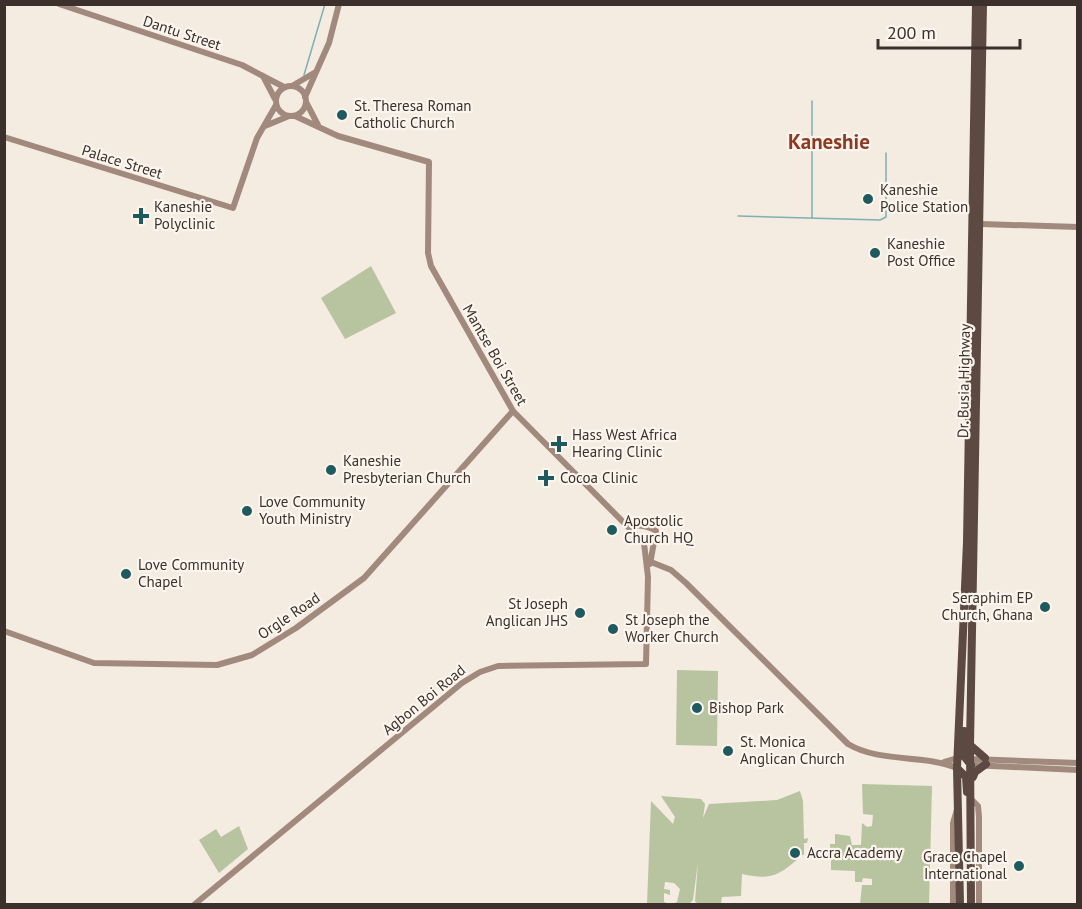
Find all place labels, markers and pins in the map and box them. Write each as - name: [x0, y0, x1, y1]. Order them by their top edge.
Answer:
- place label: St. Theresa Roman Catholic Church: [354, 96, 472, 132]
- marker: St. Theresa Roman Catholic Church: [335, 108, 349, 122]
- place label: Kaneshie Police Station: [880, 180, 968, 216]
- marker: Kaneshie Police Station: [861, 192, 875, 206]
- place label: Kaneshie Polyclinic: [154, 197, 215, 233]
- marker: Kaneshie Polyclinic: [132, 207, 150, 225]
- place label: Kaneshie Post Office: [887, 234, 955, 270]
- marker: Kaneshie Post Office: [868, 246, 882, 260]
- place label: Hass West Africa Hearing Clinic: [572, 425, 677, 461]
- marker: Hass West Africa Hearing Clinic: [550, 435, 568, 453]
- place label: Kaneshie Presbyterian Church: [343, 451, 471, 487]
- marker: Kaneshie Presbyterian Church: [324, 463, 338, 477]
- place label: Cocoa Clinic: [560, 468, 638, 487]
- marker: Cocoa Clinic: [537, 469, 555, 487]
- place label: Love Community Youth Ministry: [259, 492, 365, 528]
- marker: Love Community Youth Ministry: [240, 504, 254, 518]
- place label: Apostolic Church HQ: [624, 511, 694, 547]
- marker: Apostolic Church HQ: [605, 523, 619, 537]
- place label: Love Community Chapel: [138, 555, 244, 591]
- marker: Love Community Chapel: [119, 567, 133, 581]
- place label: Seraphim EP Church, Ghana: [941, 588, 1033, 624]
- place label: St Joseph Anglican JHS: [486, 594, 568, 630]
- marker: Seraphim EP Church, Ghana: [1038, 600, 1052, 614]
- marker: St Joseph Anglican JHS: [573, 606, 587, 620]
- place label: St Joseph the Worker Church: [625, 610, 719, 646]
- marker: St Joseph the Worker Church: [606, 622, 620, 636]
- place label: Bishop Park: [709, 698, 785, 717]
- marker: Bishop Park: [690, 701, 704, 715]
- place label: St. Monica Anglican Church: [740, 732, 845, 768]
- marker: St. Monica Anglican Church: [721, 744, 735, 758]
- place label: Accra Academy: [807, 843, 902, 862]
- marker: Accra Academy: [788, 846, 802, 860]
- place label: Grace Chapel International: [923, 847, 1008, 883]
- marker: Grace Chapel International: [1012, 859, 1026, 873]

